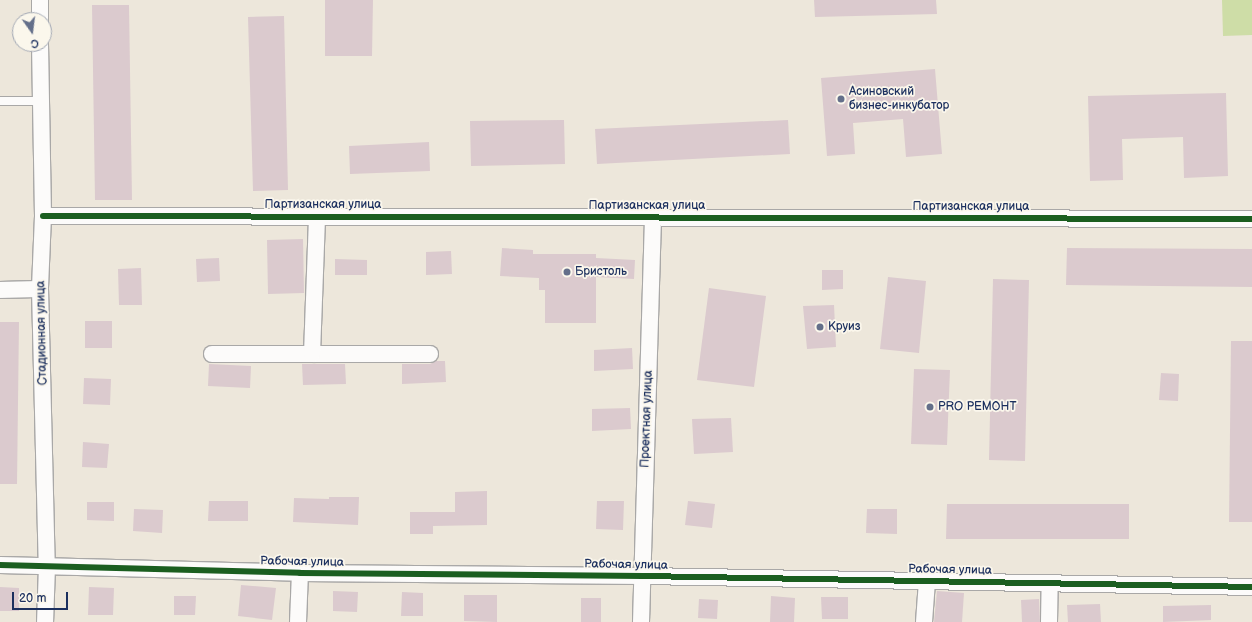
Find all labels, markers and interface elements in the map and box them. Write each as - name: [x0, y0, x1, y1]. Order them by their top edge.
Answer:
- north arrow: [12, 12, 52, 52]
- text: С: [29, 36, 40, 50]
- place label: Асиновский бизнес-инкубатор: [849, 85, 949, 113]
- marker: Асиновский бизнес-инкубатор: [836, 94, 846, 104]
- street label: Партизанская улица: [265, 198, 381, 212]
- street label: Партизанская улица: [589, 199, 705, 213]
- street label: Партизанская улица: [913, 200, 1029, 214]
- place label: Бристоль: [575, 265, 627, 279]
- marker: Бристоль: [562, 267, 572, 277]
- street label: Стадионная улица: [34, 281, 50, 385]
- place label: Круиз: [828, 320, 861, 334]
- marker: Круиз: [815, 322, 825, 332]
- street label: Проектная улица: [638, 370, 656, 468]
- place label: PRO РЕМОНТ: [938, 400, 1016, 414]
- marker: PRO РЕМОНТ: [925, 402, 935, 412]
- street label: Рабочая улица: [260, 554, 344, 570]
- street label: Рабочая улица: [584, 557, 668, 573]
- street label: Рабочая улица: [908, 562, 992, 578]
- scale bar: [14, 584, 70, 610]
- text: 20 m: [19, 591, 46, 606]

